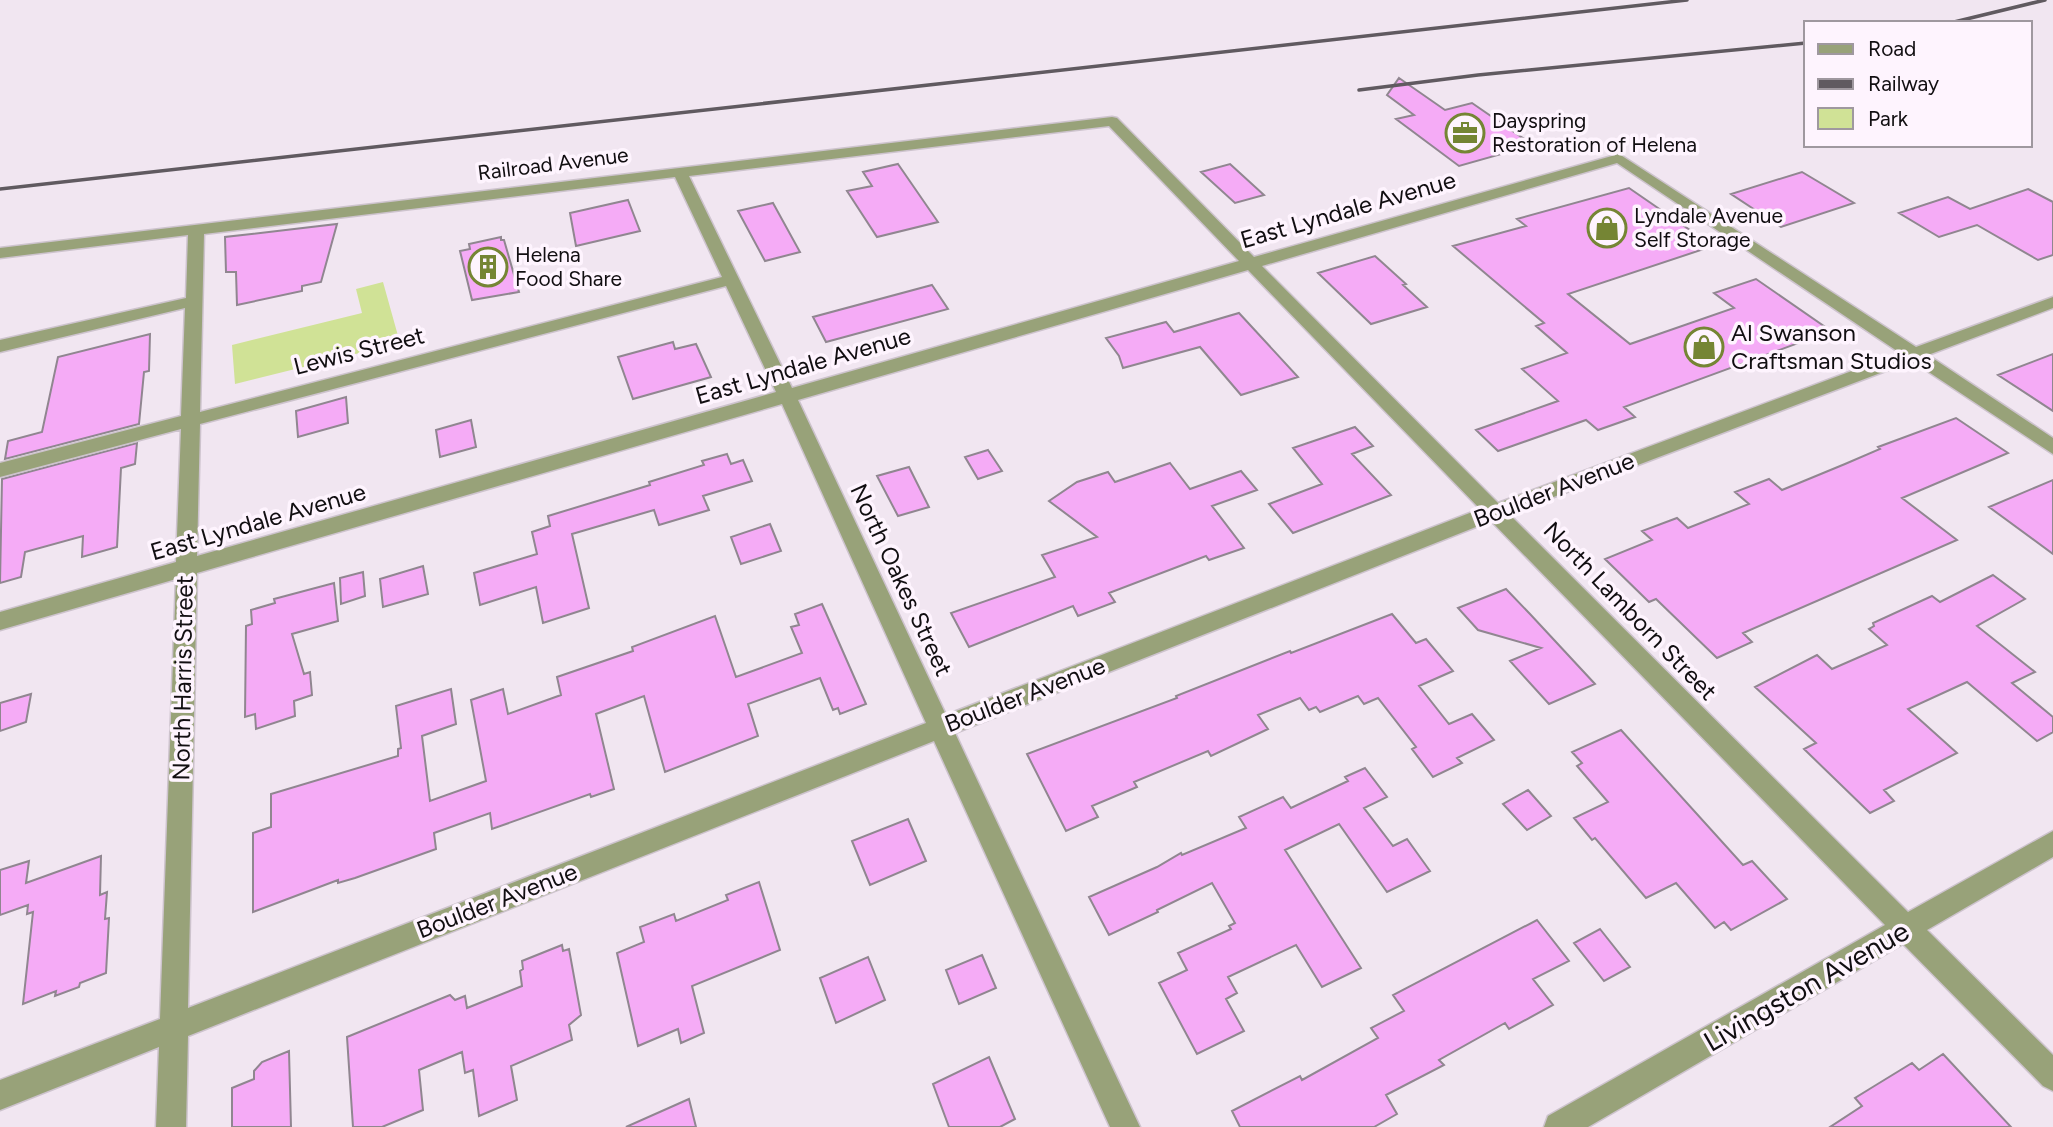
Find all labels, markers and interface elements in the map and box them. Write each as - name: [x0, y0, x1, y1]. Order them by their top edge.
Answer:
- legend: [1804, 21, 2032, 147]
- text: Road: [1868, 36, 1916, 61]
- text: Railway: [1868, 71, 1939, 96]
- text: Park: [1868, 106, 1909, 131]
- place label: Dayspring Restoration of Helena: [1492, 108, 1697, 157]
- office icon: Dayspring Restoration of Helena: [1444, 112, 1486, 154]
- street label: Railroad Avenue: [476, 142, 630, 185]
- street label: East Lyndale Avenue: [1237, 165, 1459, 254]
- place label: Lyndale Avenue Self Storage: [1634, 203, 1783, 252]
- shop icon: Lyndale Avenue Self Storage: [1586, 207, 1628, 249]
- place label: Helena Food Share: [515, 242, 622, 291]
- building icon: Helena Food Share: [467, 246, 509, 288]
- place label: Al Swanson Craftsman Studios: [1731, 318, 1932, 375]
- street label: Lewis Street: [290, 320, 427, 381]
- street label: East Lyndale Avenue: [692, 321, 914, 410]
- shop icon: Al Swanson Craftsman Studios: [1683, 326, 1725, 368]
- street label: Boulder Avenue: [1469, 446, 1638, 533]
- street label: East Lyndale Avenue: [147, 477, 369, 566]
- street label: North Oakes Street: [844, 479, 959, 680]
- street label: North Lamborn Street: [1538, 515, 1723, 706]
- street label: North Harris Street: [166, 575, 199, 781]
- street label: Boulder Avenue: [940, 651, 1109, 738]
- street label: Boulder Avenue: [412, 857, 581, 944]
- street label: Livingston Avenue: [1697, 913, 1915, 1059]

